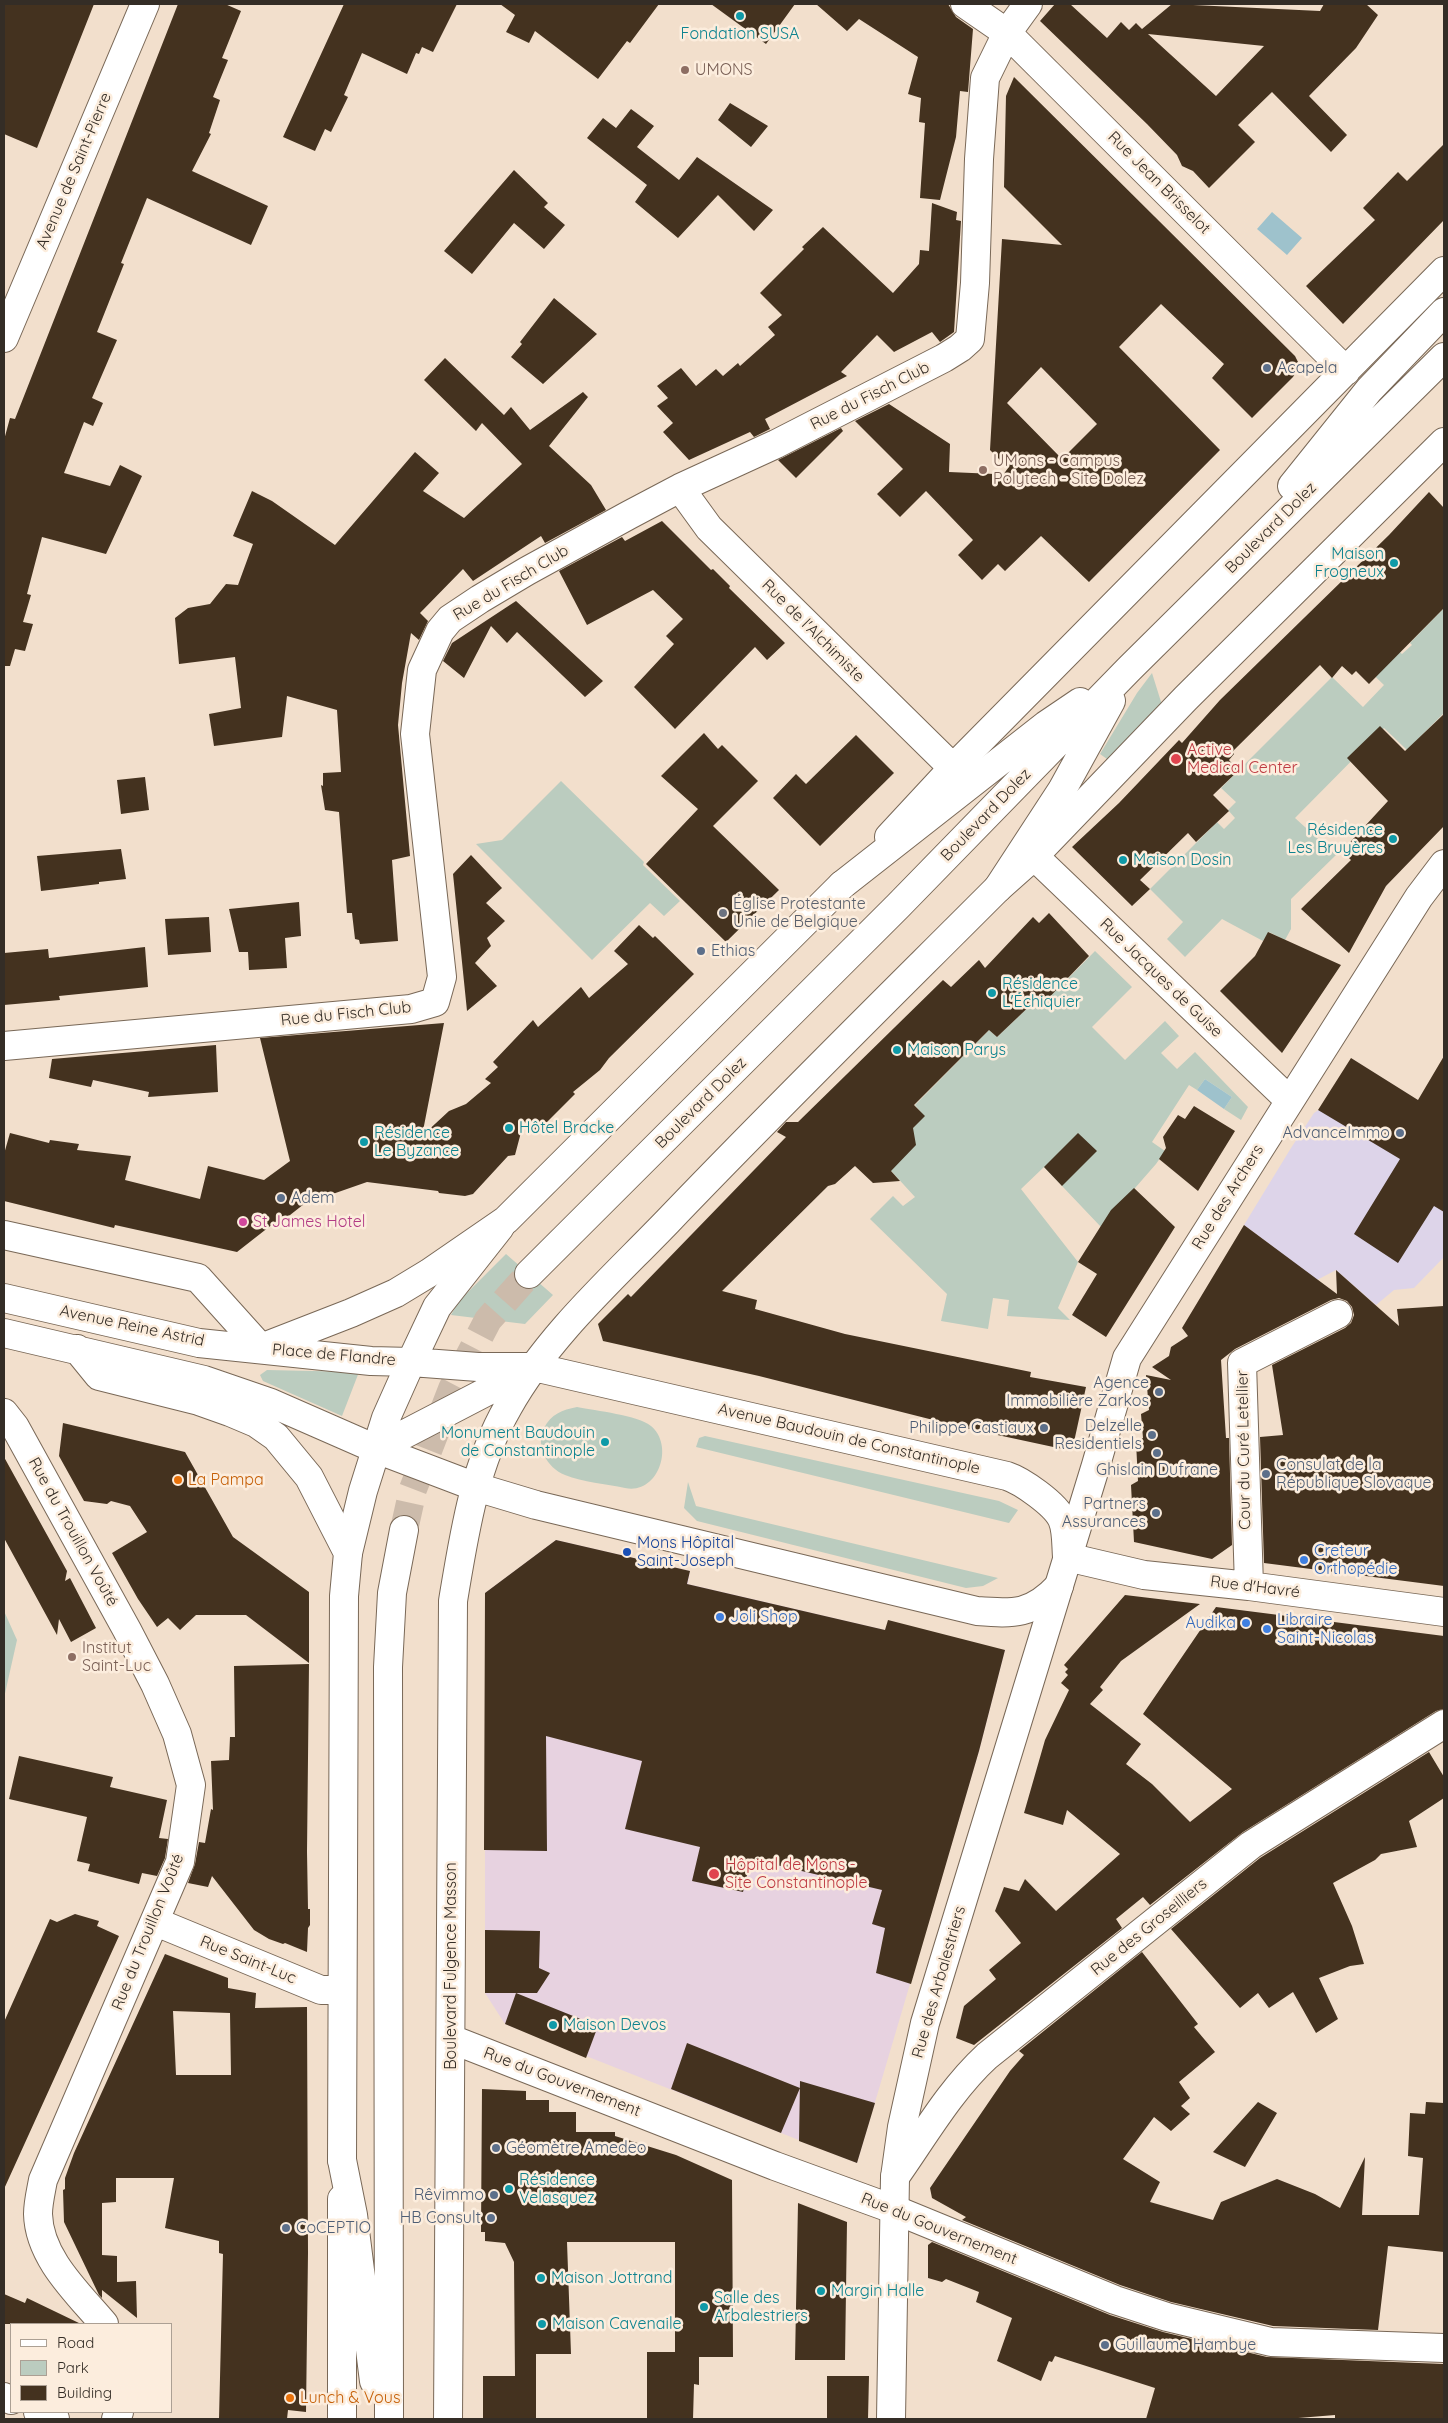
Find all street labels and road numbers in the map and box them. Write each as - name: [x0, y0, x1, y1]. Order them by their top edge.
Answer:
- street label: Avenue de Saint-Pierre: [32, 90, 116, 252]
- street label: Rue Jean Brisselot: [1104, 128, 1214, 238]
- street label: Rue du Fisch Club: [807, 358, 933, 434]
- street label: Boulevard Dolez: [1221, 478, 1321, 578]
- street label: Rue du Fisch Club: [450, 541, 572, 625]
- street label: Rue de l'Alchimiste: [758, 576, 868, 686]
- street label: Boulevard Dolez: [937, 765, 1035, 865]
- street label: Rue Jacques de Guise: [1096, 914, 1226, 1042]
- street label: Rue du Fisch Club: [280, 998, 412, 1030]
- street label: Boulevard Dolez: [651, 1053, 751, 1153]
- street label: Rue des Archers: [1188, 1141, 1268, 1253]
- street label: Avenue Reine Astrid: [58, 1301, 206, 1351]
- street label: Place de Flandre: [271, 1340, 397, 1370]
- street label: Cour du Curé Letellier: [1233, 1370, 1255, 1530]
- street label: Avenue Baudouin de Constantinople: [716, 1400, 982, 1478]
- street label: Rue du Trouillon Voûté: [24, 1454, 122, 1610]
- street label: Rue d'Havré: [1209, 1572, 1301, 1602]
- street label: Rue du Trouillon Voûté: [108, 1851, 188, 2013]
- street label: Boulevard Fulgence Masson: [441, 1862, 461, 2070]
- street label: Rue des Groseilliers: [1087, 1874, 1211, 1980]
- street label: Rue des Arbalestriers: [908, 1904, 970, 2060]
- street label: Rue Saint-Luc: [197, 1932, 299, 1988]
- street label: Rue du Gouvernement: [481, 2043, 643, 2121]
- street label: Rue du Gouvernement: [858, 2189, 1020, 2269]

